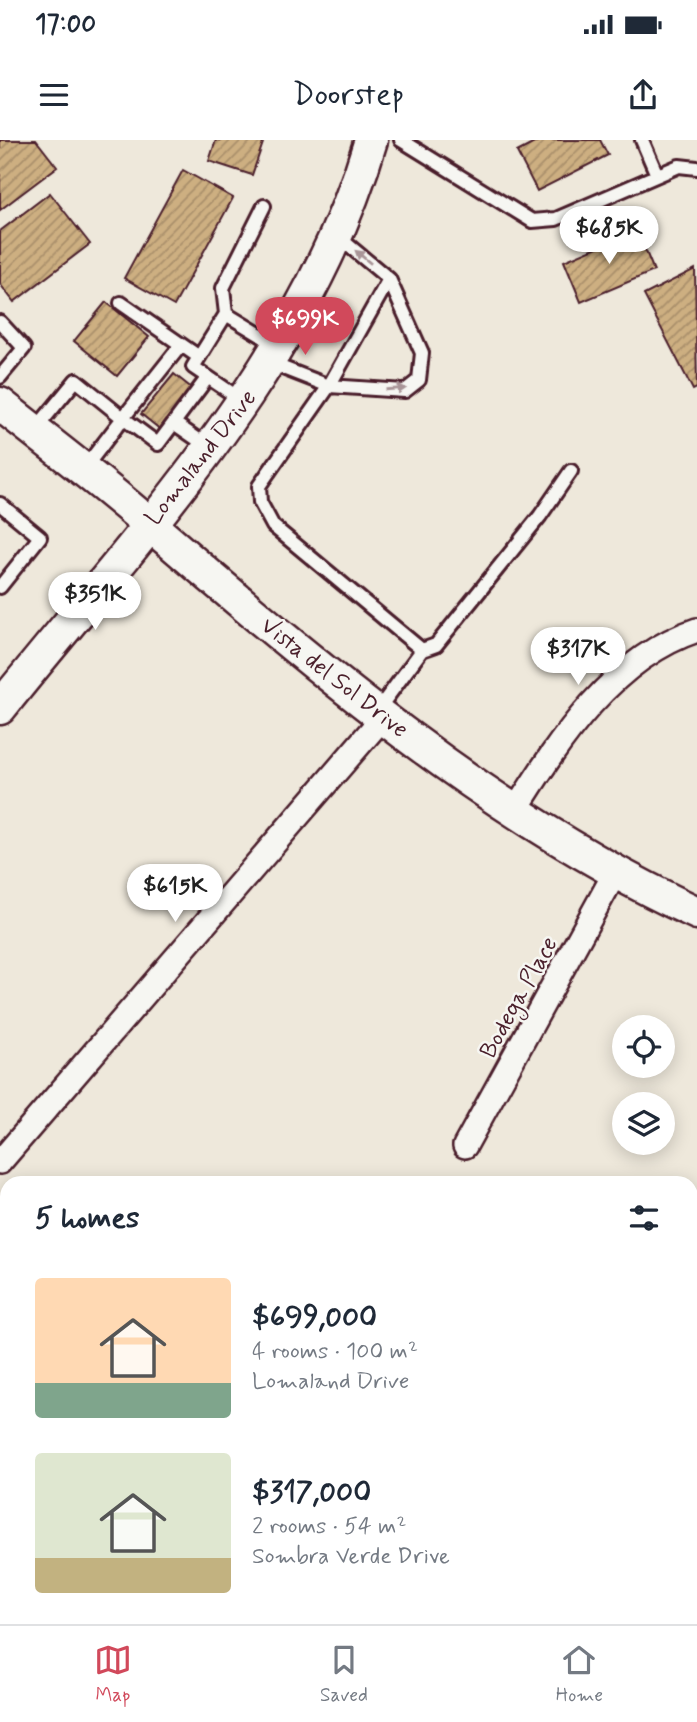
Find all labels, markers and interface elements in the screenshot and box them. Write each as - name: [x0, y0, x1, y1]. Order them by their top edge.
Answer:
- text: 17:00: [35, 8, 96, 42]
- text: Doorstep: [293, 74, 404, 116]
- icon: menu: [35, 76, 73, 114]
- icon: share: [624, 76, 662, 114]
- pin: $685K: [560, 206, 658, 266]
- text: $685K: [576, 214, 642, 244]
- one-way arrow: [354, 250, 371, 265]
- pin: $699K: [256, 298, 354, 357]
- text: $699K: [271, 305, 339, 335]
- one-way arrow: [385, 383, 407, 394]
- street label: Lomaland Drive: [138, 384, 264, 532]
- pin: $351K: [46, 573, 144, 632]
- text: $351K: [64, 580, 126, 610]
- street label: Vista del Sol Drive: [254, 611, 414, 746]
- pin: $317K: [529, 628, 627, 687]
- text: $317K: [547, 635, 609, 665]
- pin: $615K: [126, 864, 224, 924]
- text: $615K: [143, 872, 207, 902]
- street label: Bodega Place: [473, 931, 567, 1065]
- map controls: [612, 1015, 675, 1155]
- button: locate: [612, 1015, 675, 1078]
- button: layers: [612, 1092, 675, 1155]
- text: 5 homes: [35, 1199, 140, 1238]
- icon: filters: [625, 1199, 663, 1237]
- text: $699,000: [252, 1298, 377, 1337]
- icon: home: [91, 1306, 175, 1390]
- text: 4 rooms · 100 m²: [252, 1337, 418, 1367]
- text: Lomaland Drive: [252, 1367, 409, 1397]
- text: $317,000: [252, 1473, 371, 1512]
- icon: home: [91, 1481, 175, 1565]
- text: 2 rooms · 54 m²: [252, 1512, 406, 1542]
- text: Sombra Verde Drive: [252, 1542, 450, 1572]
- tab: Map: [94, 1641, 132, 1708]
- tab: Saved: [320, 1641, 368, 1708]
- tab: Home: [556, 1641, 603, 1708]

